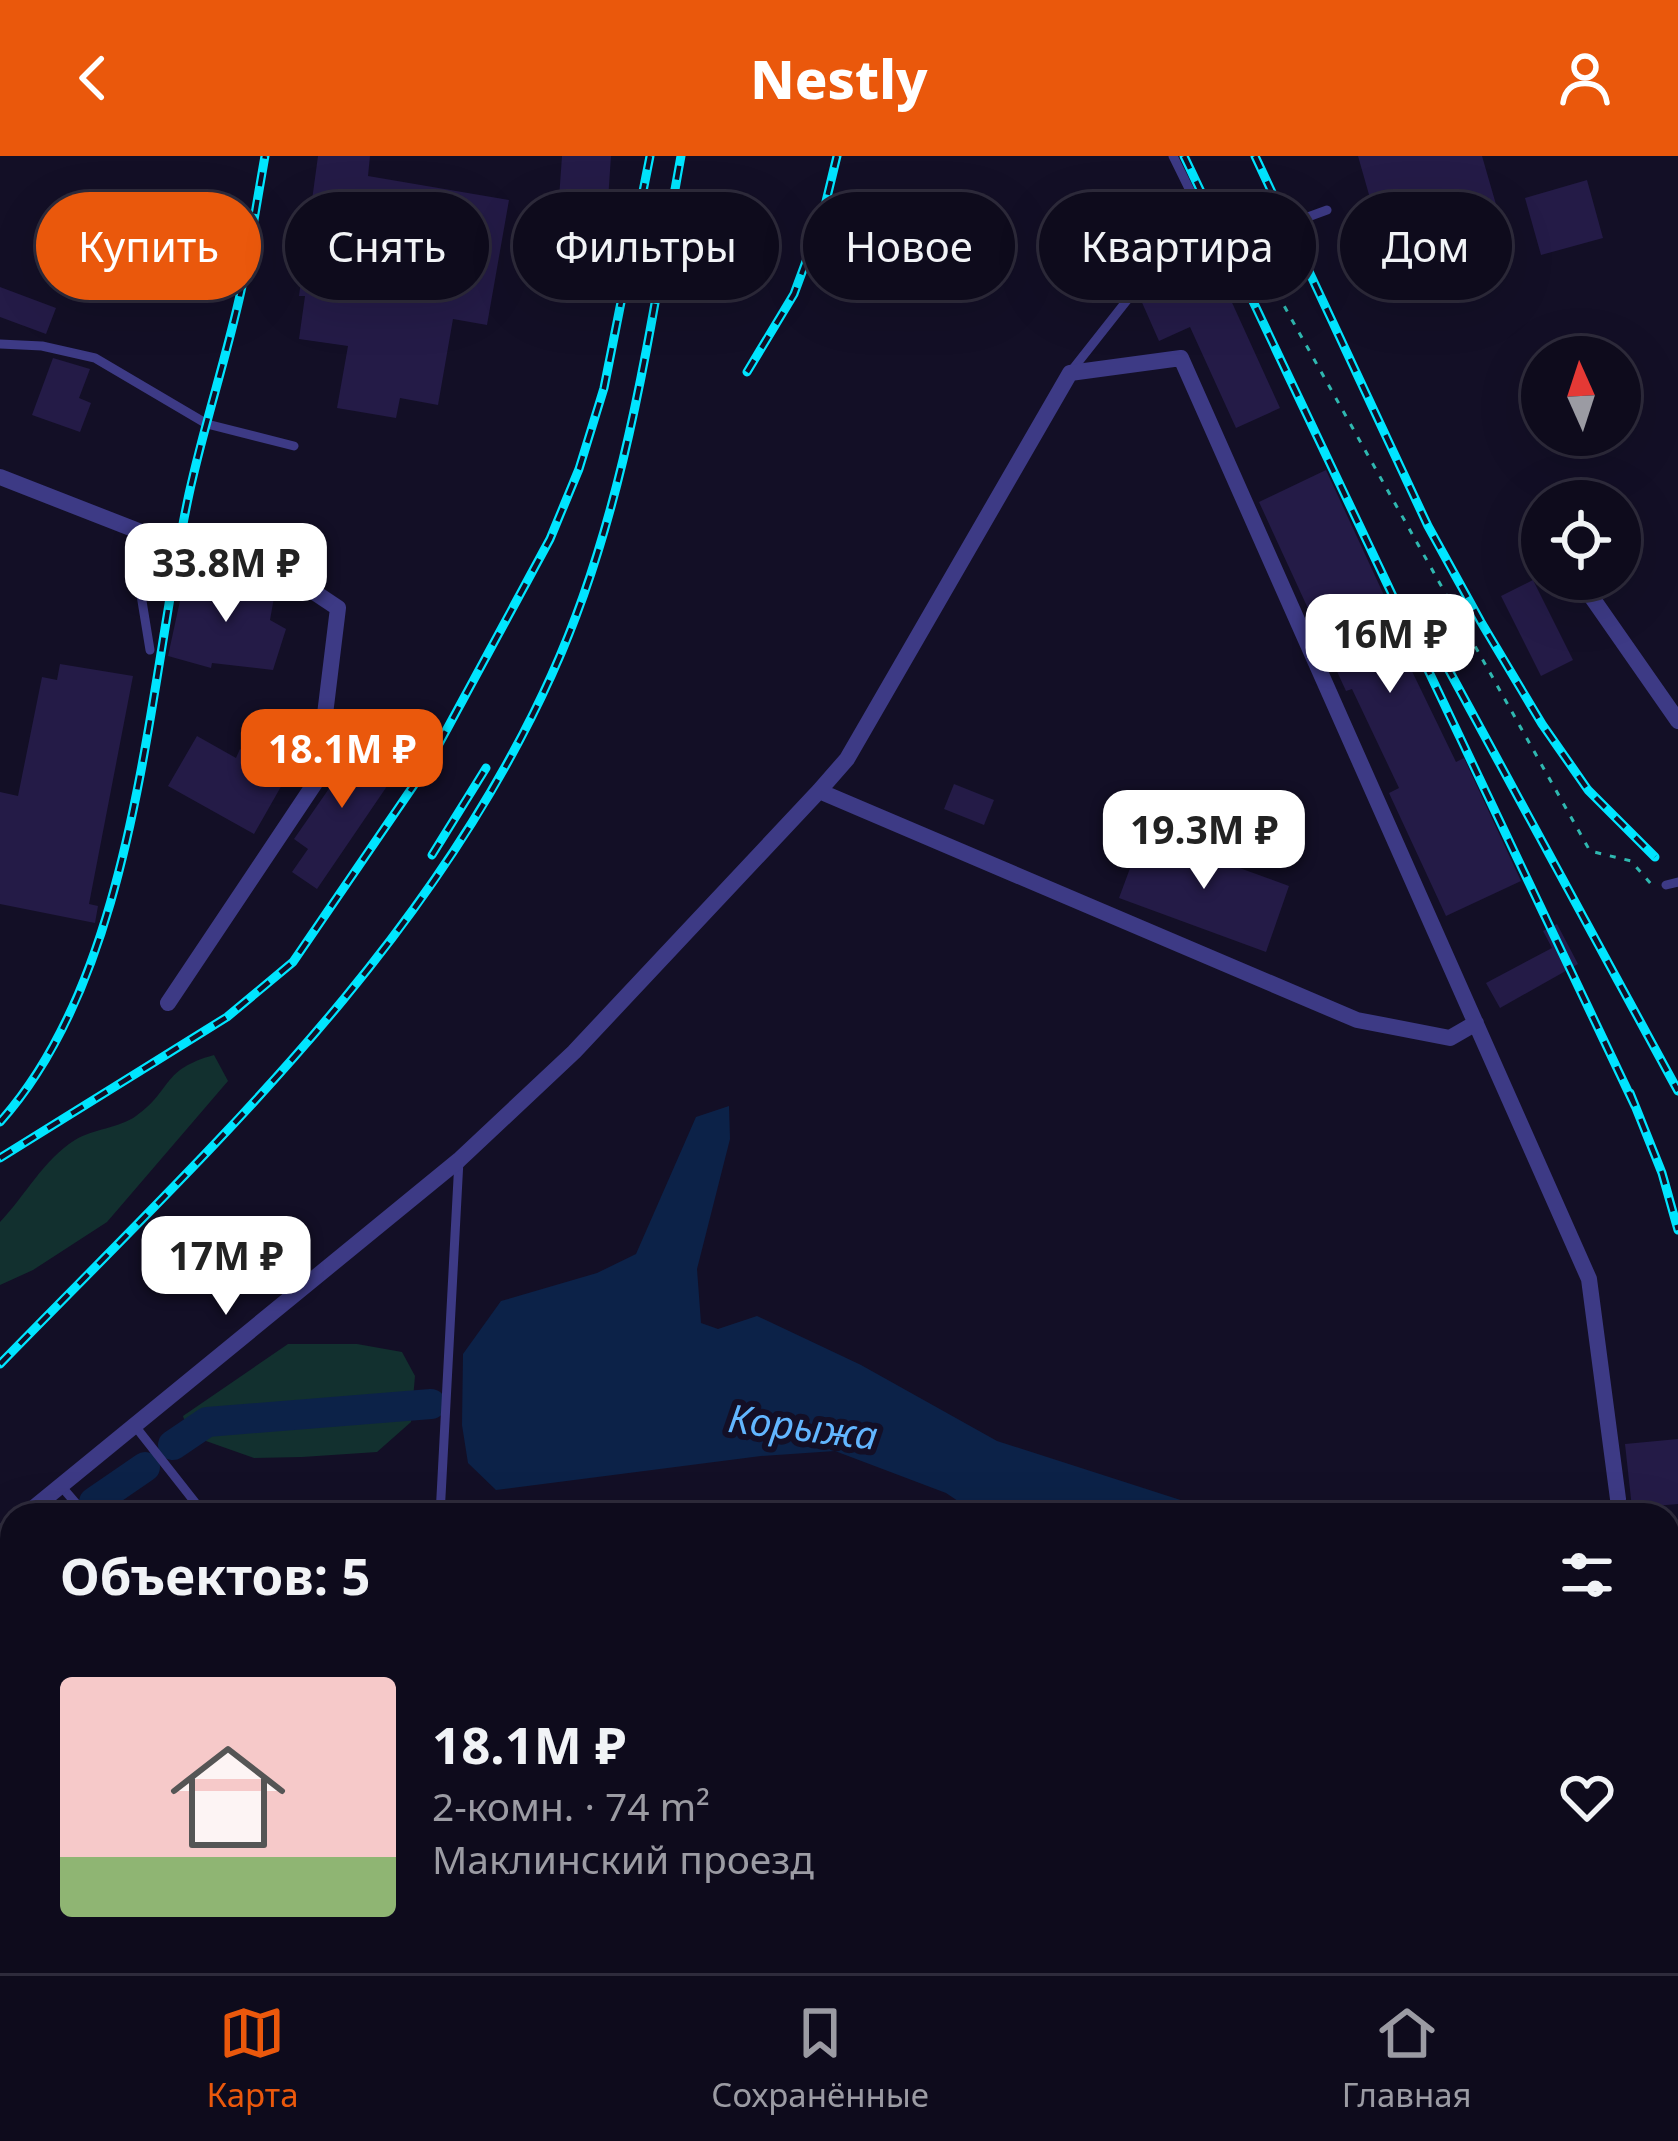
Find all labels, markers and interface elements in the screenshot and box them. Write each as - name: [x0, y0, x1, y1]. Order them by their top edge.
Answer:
- text: Nestly: [750, 41, 928, 115]
- icon: back: [60, 45, 126, 111]
- icon: person: [1552, 45, 1618, 111]
- chip: Купить: [36, 192, 261, 300]
- chip: Снять: [285, 192, 489, 300]
- chip: Фильтры: [513, 192, 779, 300]
- chip: Новое: [803, 192, 1015, 300]
- chip: Квартира: [1039, 192, 1316, 300]
- chip: Дом: [1340, 192, 1512, 300]
- north arrow: [1521, 336, 1641, 456]
- map controls: [1521, 336, 1641, 600]
- button: locate: [1521, 480, 1641, 600]
- pin: 33.8M ₽: [115, 523, 337, 625]
- text: 33.8M ₽: [152, 535, 300, 588]
- pin: 16M ₽: [1306, 594, 1474, 696]
- text: 16M ₽: [1333, 606, 1447, 659]
- pin: 18.1M ₽: [231, 709, 453, 811]
- text: 18.1M ₽: [268, 721, 416, 774]
- pin: 19.3M ₽: [1093, 790, 1315, 892]
- text: 19.3M ₽: [1130, 802, 1278, 855]
- pin: 17M ₽: [142, 1216, 310, 1318]
- text: 17M ₽: [169, 1228, 283, 1281]
- water label: Корыжа: [726, 1390, 881, 1461]
- text: Объектов: 5: [60, 1540, 370, 1610]
- icon: filters: [1554, 1542, 1620, 1608]
- text: 18.1M ₽: [432, 1709, 626, 1779]
- icon: home: [156, 1725, 300, 1869]
- icon: heart: [1554, 1764, 1620, 1830]
- text: 2-комн. · 74 m²: [432, 1779, 710, 1832]
- text: Маклинский проезд: [432, 1832, 814, 1885]
- tab: Карта: [206, 2000, 299, 2117]
- tab: Сохранённые: [711, 2000, 929, 2117]
- tab: Главная: [1342, 2000, 1472, 2117]

